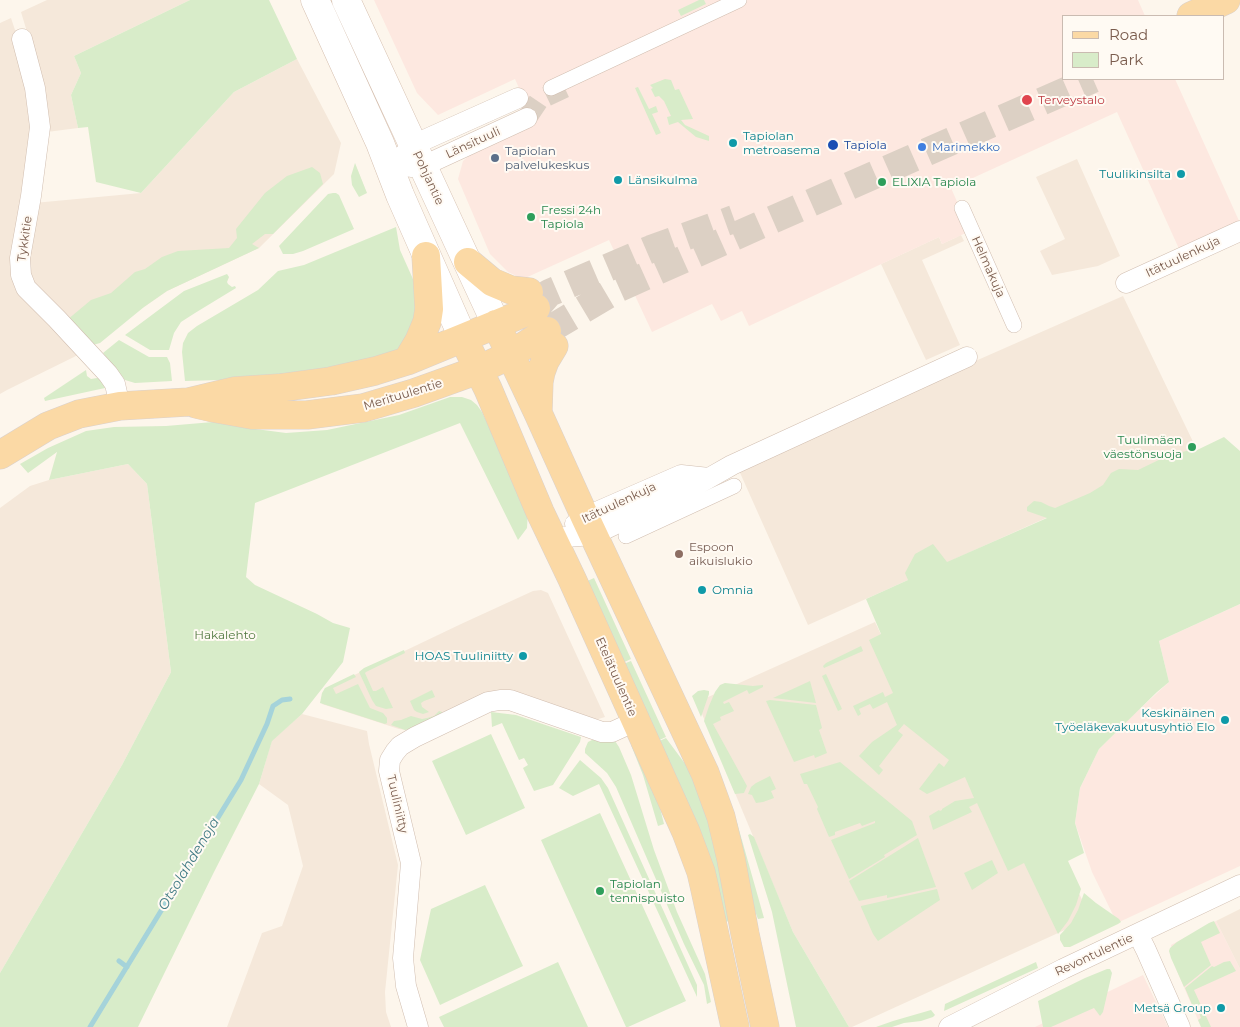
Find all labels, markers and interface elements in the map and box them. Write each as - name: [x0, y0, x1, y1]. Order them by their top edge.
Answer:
- legend: [1062, 15, 1225, 80]
- text: Road: [1109, 25, 1148, 44]
- text: Park: [1109, 50, 1143, 69]
- marker: Terveystalo: [1020, 93, 1034, 107]
- place label: Terveystalo: [1038, 93, 1105, 107]
- street label: Länsituuli: [443, 124, 503, 162]
- place label: Tapiolan metroasema: [743, 129, 820, 157]
- marker: Tapiolan metroasema: [727, 137, 739, 149]
- marker: Tapiola: [826, 138, 840, 152]
- place label: Tapiola: [844, 138, 887, 152]
- place label: Marimekko: [932, 140, 1000, 154]
- marker: Marimekko: [916, 141, 928, 153]
- place label: Tapiolan palvelukeskus: [505, 144, 589, 172]
- street label: Pohjantie: [409, 149, 447, 207]
- marker: Tapiolan palvelukeskus: [489, 152, 501, 164]
- place label: Tuulikinsilta: [1099, 167, 1171, 181]
- marker: Tuulikinsilta: [1175, 168, 1187, 180]
- place label: Länsikulma: [628, 173, 698, 187]
- marker: Länsikulma: [612, 174, 624, 186]
- place label: ELIXIA Tapiola: [892, 175, 976, 189]
- marker: ELIXIA Tapiola: [876, 176, 888, 188]
- place label: Fressi 24h Tapiola: [541, 203, 601, 231]
- marker: Fressi 24h Tapiola: [525, 211, 537, 223]
- street label: Tykkitie: [15, 215, 35, 263]
- street label: Itätuulenkuja: [1144, 233, 1222, 281]
- street label: Helmakuja: [968, 234, 1008, 300]
- street label: Merituulentie: [362, 376, 444, 414]
- place label: Tuulimäen väestönsuoja: [1103, 433, 1182, 461]
- marker: Tuulimäen väestönsuoja: [1186, 441, 1198, 453]
- street label: Itätuulenkuja: [580, 479, 658, 527]
- place label: Espoon aikuislukio: [689, 540, 753, 568]
- marker: Espoon aikuislukio: [673, 548, 685, 560]
- place label: Omnia: [712, 583, 753, 597]
- marker: Omnia: [696, 584, 708, 596]
- park label: Hakalehto: [194, 628, 256, 642]
- street label: Etelätuulentie: [592, 635, 640, 719]
- place label: HOAS Tuuliniitty: [415, 649, 513, 663]
- marker: HOAS Tuuliniitty: [517, 650, 529, 662]
- place label: Keskinäinen Työeläkevakuutusyhtiö Elo: [1055, 706, 1215, 734]
- marker: Keskinäinen Työeläkevakuutusyhtiö Elo: [1219, 714, 1231, 726]
- street label: Tuuliniitty: [383, 773, 411, 835]
- water label: Otsolahdenoja: [155, 815, 223, 913]
- place label: Tapiolan tennispuisto: [610, 877, 685, 905]
- marker: Tapiolan tennispuisto: [594, 885, 606, 897]
- street label: Revontulentie: [1053, 931, 1135, 979]
- place label: Metsä Group: [1134, 1001, 1211, 1015]
- marker: Metsä Group: [1215, 1002, 1227, 1014]

